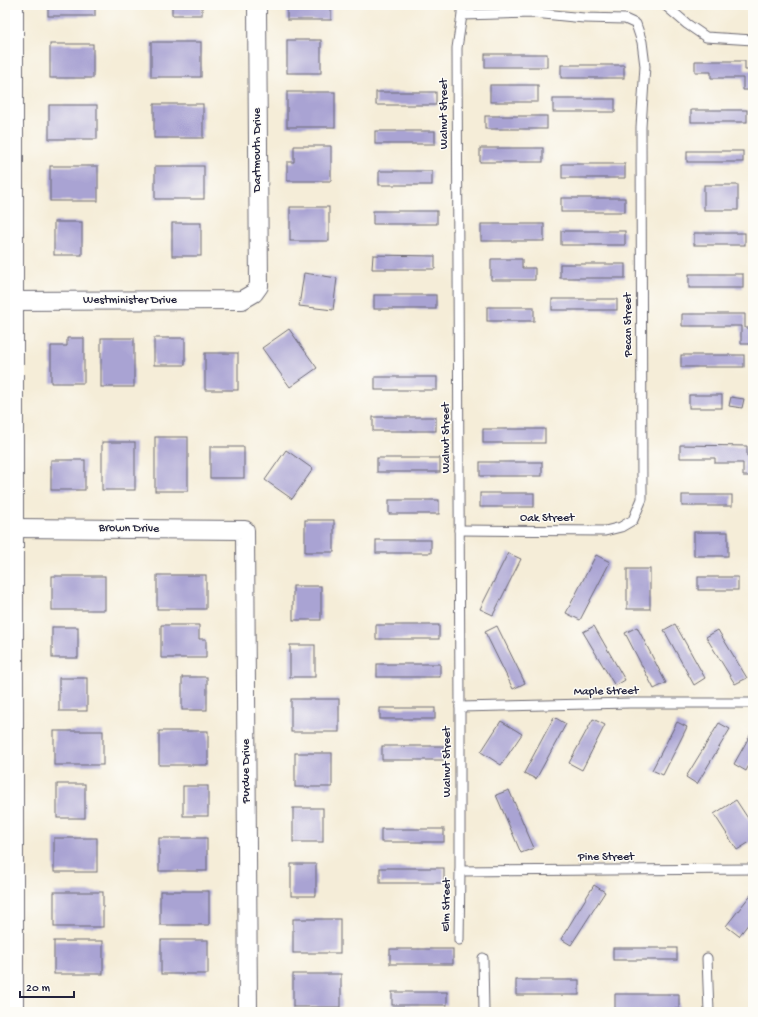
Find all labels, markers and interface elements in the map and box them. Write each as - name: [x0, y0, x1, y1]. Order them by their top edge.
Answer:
- street label: Walnut Street: [438, 78, 452, 149]
- street label: Dartmouth Drive: [251, 107, 265, 193]
- street label: Pecan Street: [622, 292, 636, 358]
- street label: Westminister Drive: [83, 294, 178, 308]
- street label: Walnut Street: [440, 402, 454, 473]
- street label: Oak Street: [520, 512, 575, 526]
- street label: Brown Drive: [98, 521, 160, 537]
- street label: Maple Street: [574, 684, 639, 700]
- street label: Walnut Street: [441, 726, 455, 797]
- street label: Purdue Drive: [240, 738, 254, 804]
- street label: Pine Street: [577, 851, 635, 865]
- street label: Elm Street: [440, 877, 454, 932]
- scale bar: [20, 973, 74, 999]
- text: 20 m: [26, 982, 51, 996]

